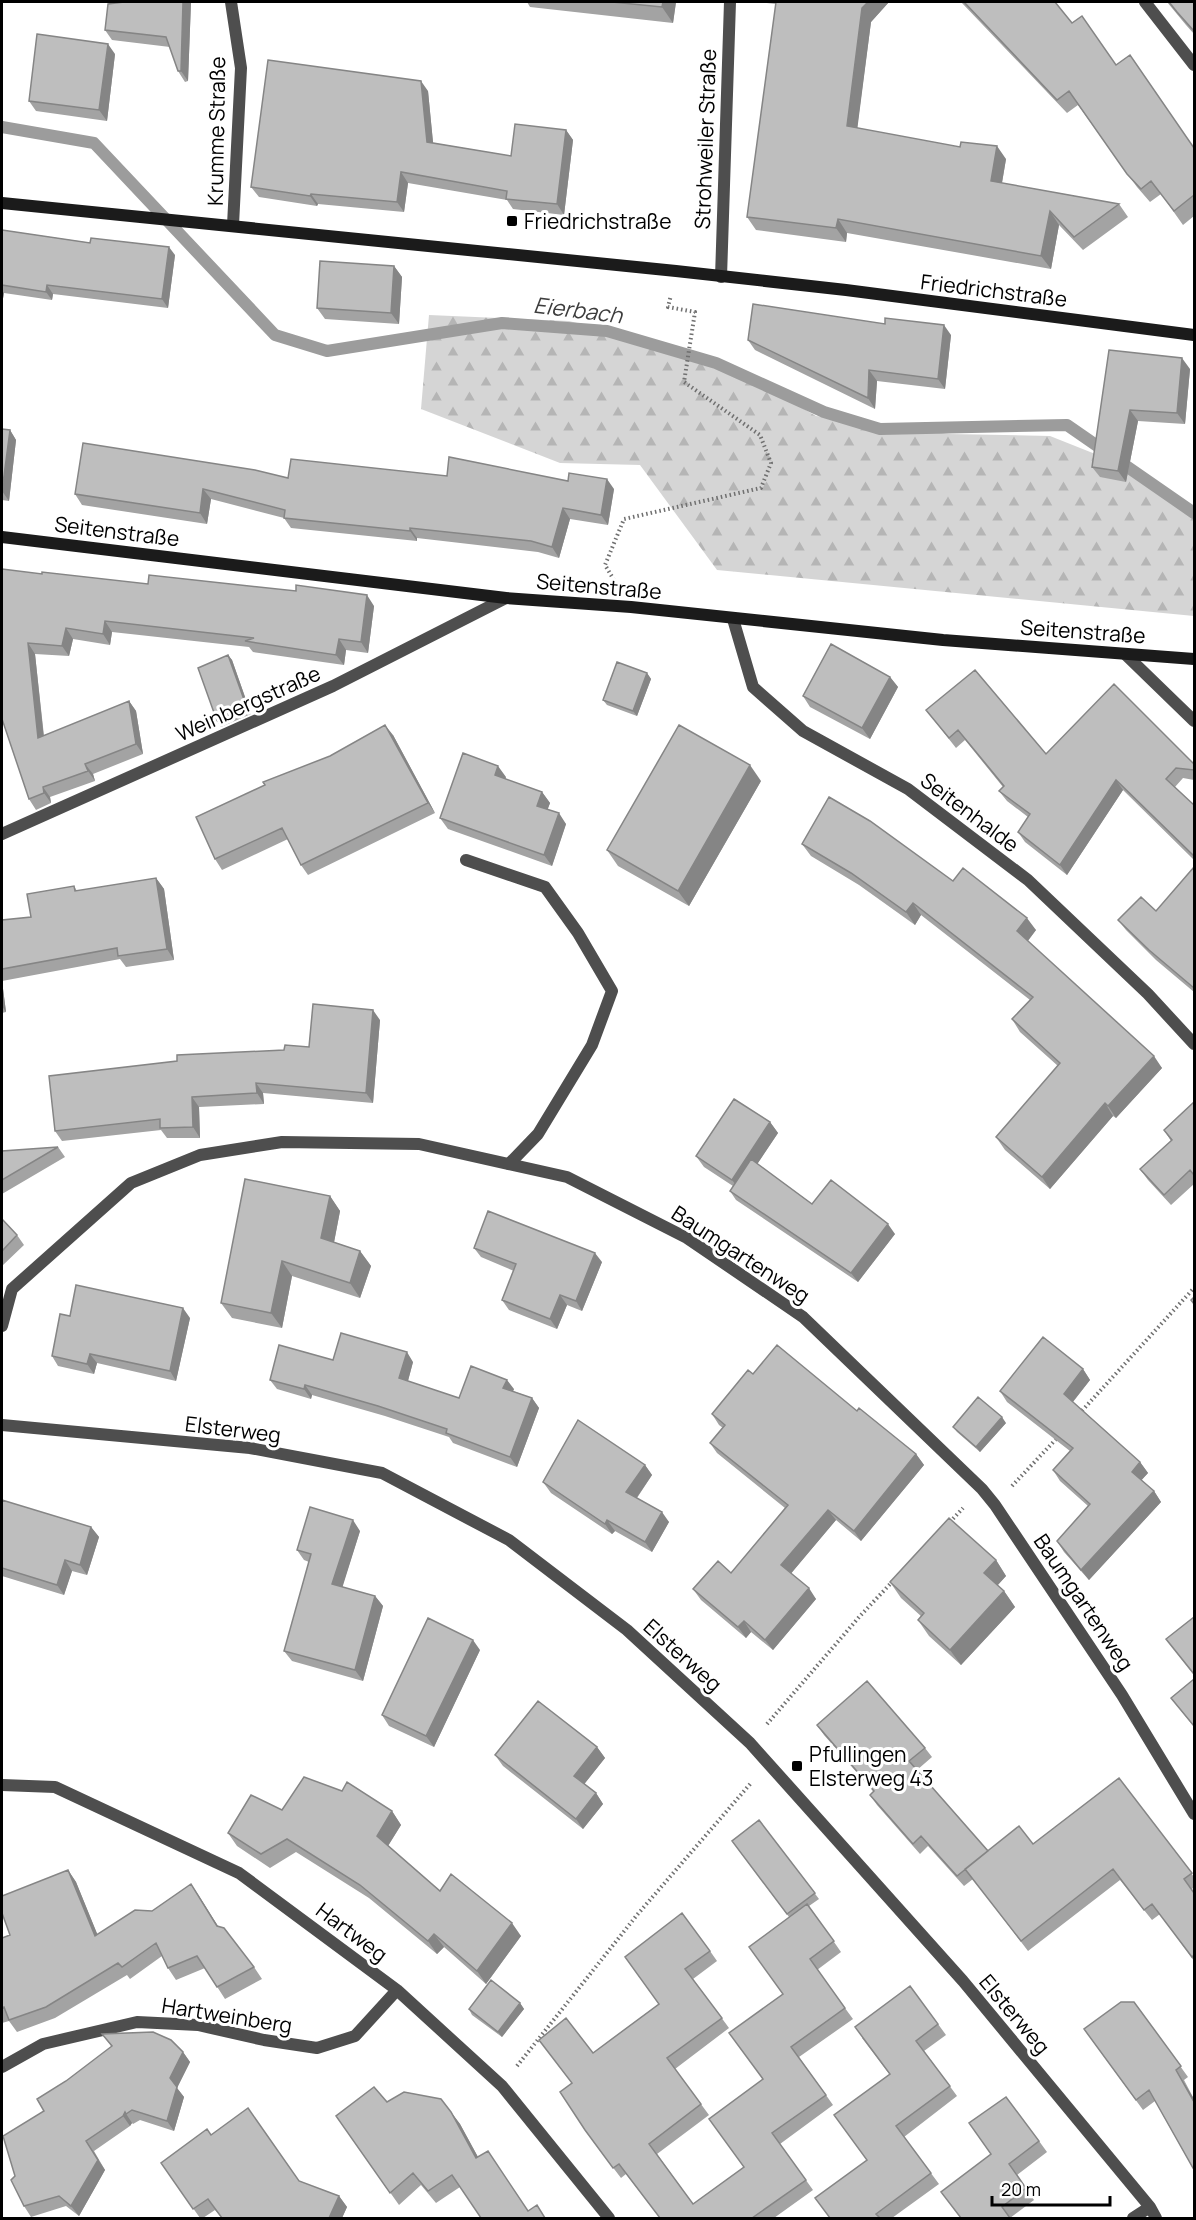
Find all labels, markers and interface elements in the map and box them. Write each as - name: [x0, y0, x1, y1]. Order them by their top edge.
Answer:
- street label: Strohweiler Straße: [688, 48, 722, 230]
- street label: Krumme Straße: [201, 56, 231, 206]
- place label: Friedrichstraße: [524, 207, 671, 235]
- marker: Friedrichstraße: [505, 214, 519, 228]
- street label: Friedrichstraße: [919, 267, 1069, 313]
- water label: Eierbach: [532, 290, 625, 330]
- street label: Seitenstraße: [53, 509, 181, 553]
- street label: Seitenstraße: [535, 567, 663, 605]
- street label: Seitenstraße: [1019, 613, 1147, 649]
- street label: Weinbergstraße: [171, 659, 325, 747]
- street label: Seitenhalde: [915, 766, 1025, 858]
- street label: Baumgartenweg: [667, 1199, 815, 1309]
- street label: Elsterweg: [184, 1409, 282, 1449]
- street label: Baumgartenweg: [1028, 1528, 1140, 1676]
- street label: Elsterweg: [638, 1612, 728, 1698]
- place label: Pfullingen Elsterweg 43: [809, 1740, 933, 1792]
- marker: Pfullingen Elsterweg 43: [790, 1759, 804, 1773]
- street label: Hartweg: [311, 1896, 393, 1968]
- street label: Elsterweg: [973, 1968, 1057, 2060]
- street label: Hartweinberg: [160, 1991, 294, 2039]
- scale bar: [992, 2169, 1110, 2207]
- text: 20 m: [1001, 2177, 1041, 2201]

